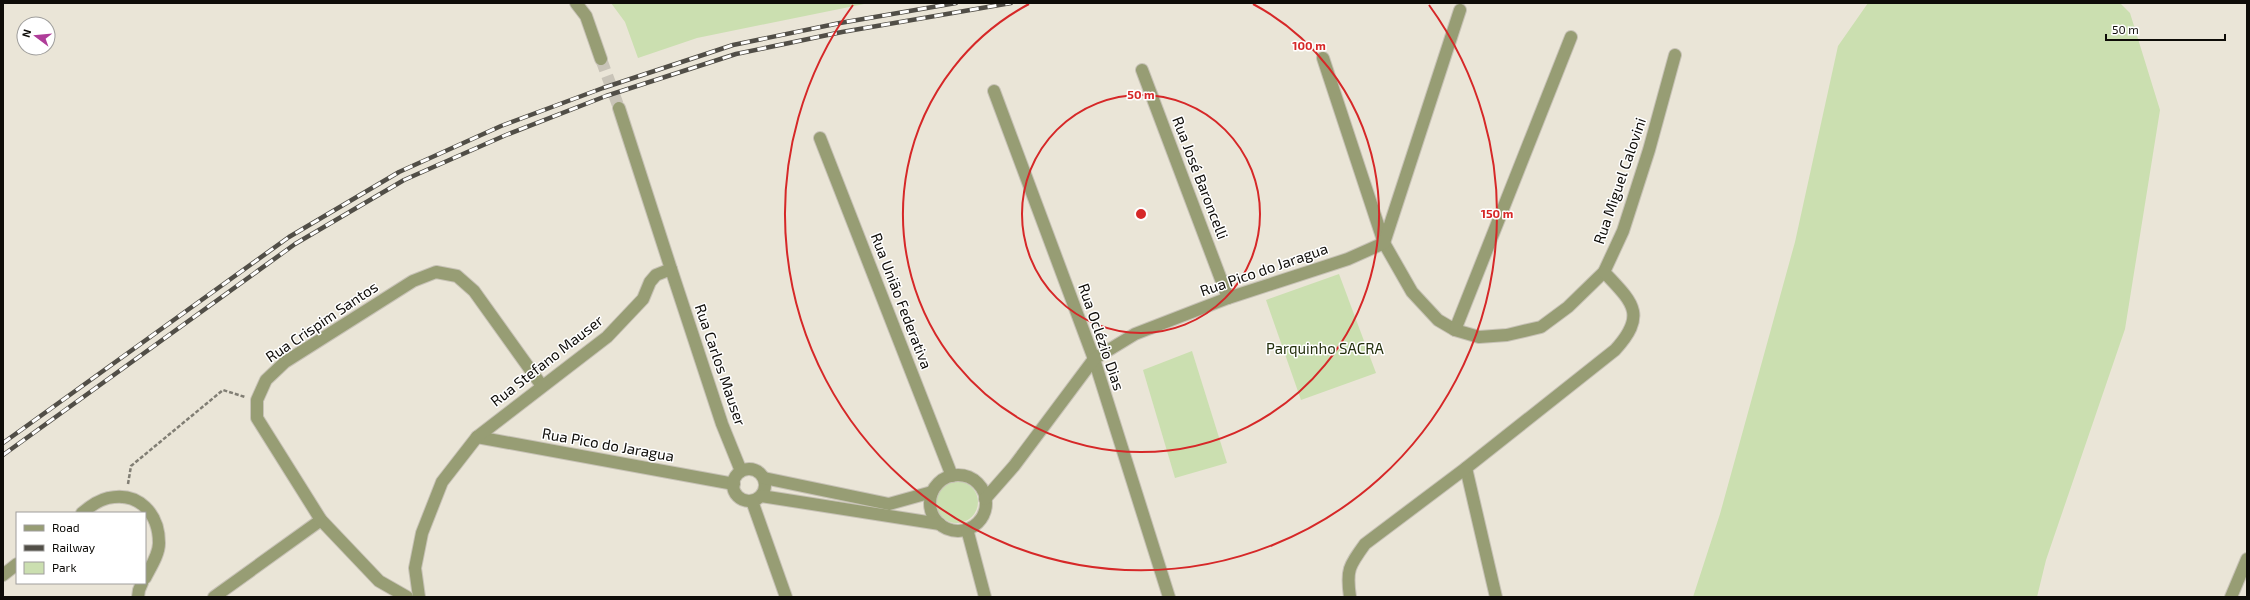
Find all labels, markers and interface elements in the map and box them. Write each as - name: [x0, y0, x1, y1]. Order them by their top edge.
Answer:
- north arrow: [16, 16, 56, 56]
- scale bar: [2106, 16, 2225, 42]
- text: 50 m: [2112, 22, 2139, 36]
- text: N: [19, 27, 33, 39]
- text: 100 m: [1292, 38, 1326, 52]
- text: 50 m: [1127, 87, 1155, 101]
- street label: Rua José Baroncelli: [1169, 114, 1233, 242]
- street label: Rua Miguel Calovini: [1589, 115, 1649, 246]
- text: 150 m: [1481, 206, 1513, 220]
- centre of rings: [1134, 207, 1148, 221]
- street label: Rua União Federativa: [868, 230, 936, 371]
- street label: Rua Pico do Jaragua: [1197, 239, 1330, 299]
- street label: Rua Crispim Santos: [262, 277, 381, 365]
- street label: Rua Oclézio Dias: [1075, 281, 1129, 393]
- street label: Rua Carlos Mauser: [692, 301, 750, 428]
- street label: Rua Stefano Mauser: [487, 311, 606, 410]
- park label: Parquinho SACRA: [1266, 339, 1385, 357]
- street label: Rua Pico do Jaragua: [541, 424, 676, 465]
- legend: [16, 512, 146, 584]
- text: Road: [52, 520, 80, 534]
- text: Railway: [52, 540, 96, 554]
- text: Park: [52, 560, 77, 574]

